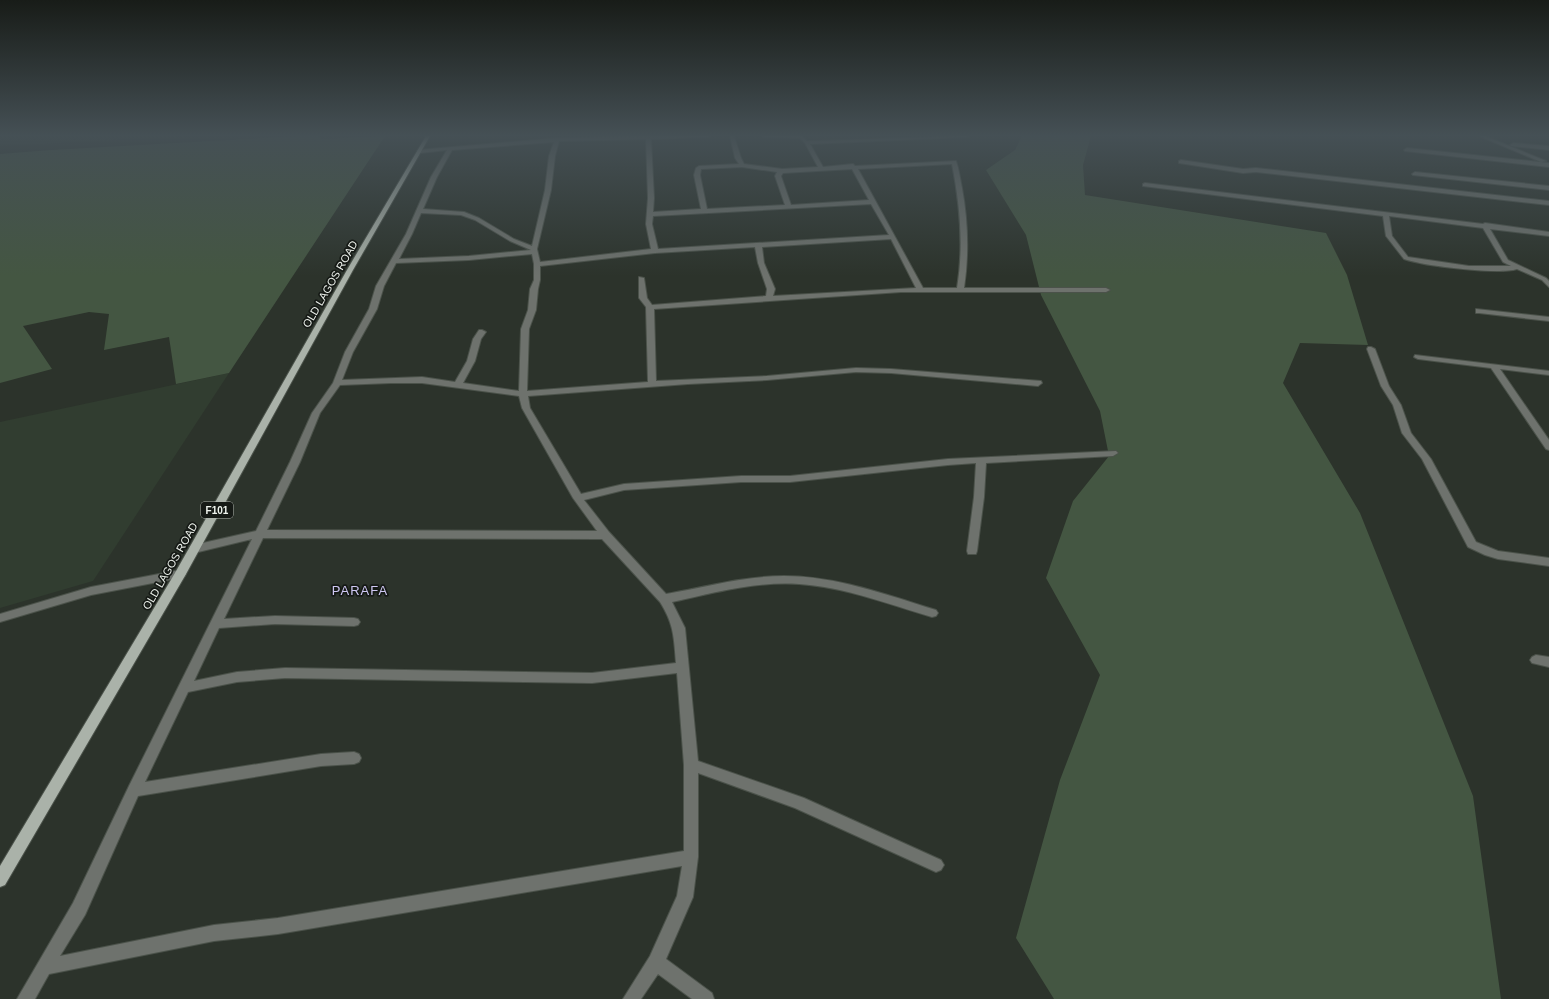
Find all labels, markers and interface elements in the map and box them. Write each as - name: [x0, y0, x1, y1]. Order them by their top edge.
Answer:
- street label: OLD LAGOS ROAD: [300, 238, 360, 330]
- road number: F101: [201, 502, 233, 518]
- street label: OLD LAGOS ROAD: [140, 520, 200, 612]
- district label: PARAFA: [332, 583, 388, 598]

